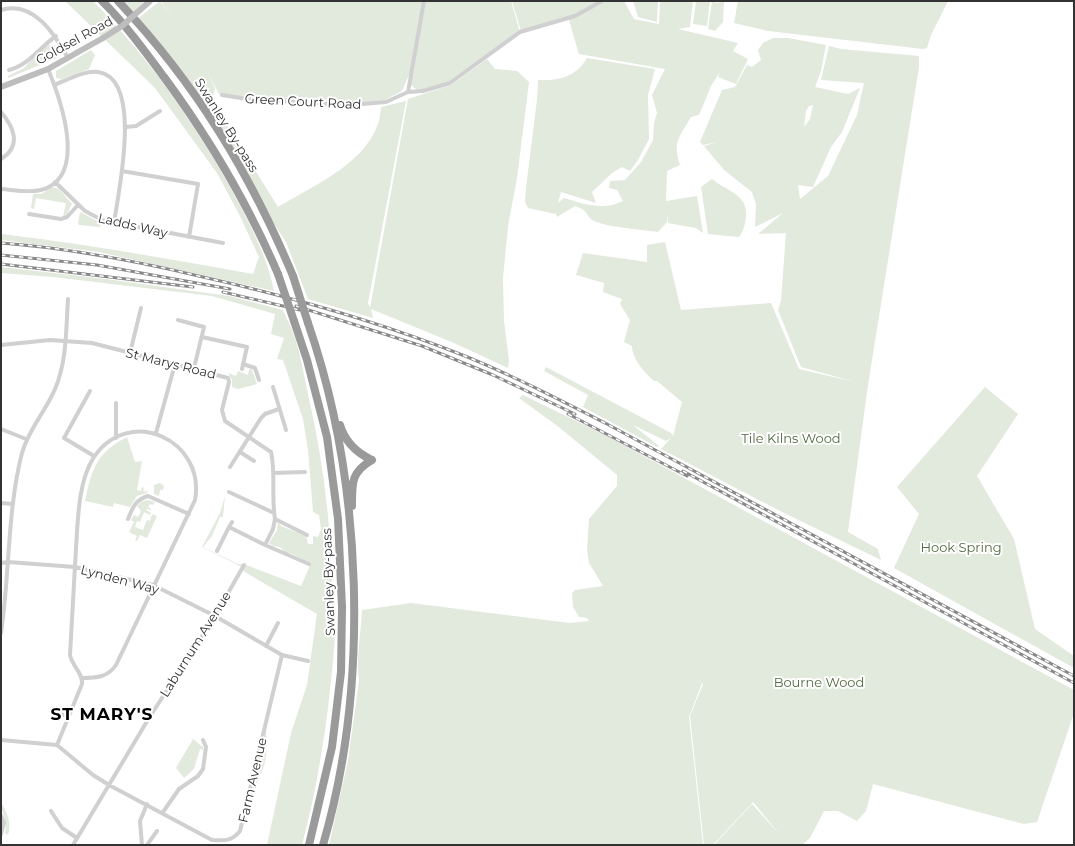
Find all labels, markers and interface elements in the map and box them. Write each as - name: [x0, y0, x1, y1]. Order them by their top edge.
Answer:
- street label: Goldsel Road: [33, 12, 115, 68]
- street label: Swanley By-pass: [192, 75, 262, 175]
- street label: Green Court Road: [244, 90, 362, 112]
- street label: Ladds Way: [97, 209, 170, 241]
- street label: St Marys Road: [124, 344, 218, 382]
- park label: Tile Kilns Wood: [741, 430, 841, 446]
- street label: Swanley By-pass: [318, 528, 338, 636]
- park label: Hook Spring: [920, 539, 1002, 555]
- street label: Lynden Way: [79, 561, 162, 597]
- street label: Laburnum Avenue: [156, 588, 234, 700]
- park label: Bourne Wood: [774, 674, 864, 690]
- district label: ST MARY'S: [51, 704, 153, 724]
- street label: Farm Avenue: [234, 736, 270, 824]

